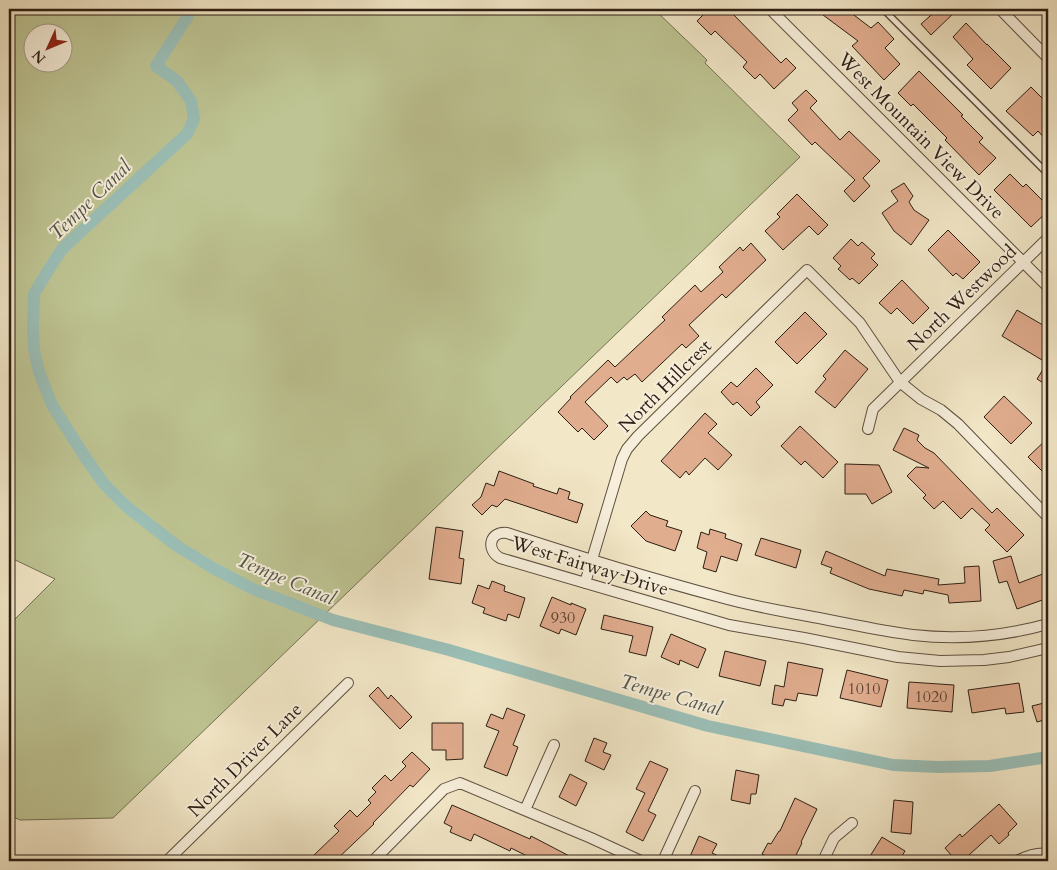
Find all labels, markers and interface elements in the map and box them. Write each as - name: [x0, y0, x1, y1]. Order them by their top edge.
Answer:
- north arrow: [22, 22, 72, 72]
- text: N: [28, 46, 50, 68]
- street label: West Mountain View Drive: [831, 46, 1010, 225]
- water label: Tempe Canal: [43, 154, 137, 246]
- street label: North Westwood: [902, 239, 1022, 357]
- street label: North Hillcrest: [613, 334, 717, 438]
- street label: West Fairway Drive: [507, 529, 672, 602]
- water label: Tempe Canal: [233, 546, 340, 612]
- house number: 930: [551, 607, 575, 629]
- water label: Tempe Canal: [617, 668, 726, 723]
- house number: 1010: [848, 678, 880, 700]
- house number: 1020: [915, 686, 947, 708]
- street label: North Driver Lane: [182, 697, 308, 823]

